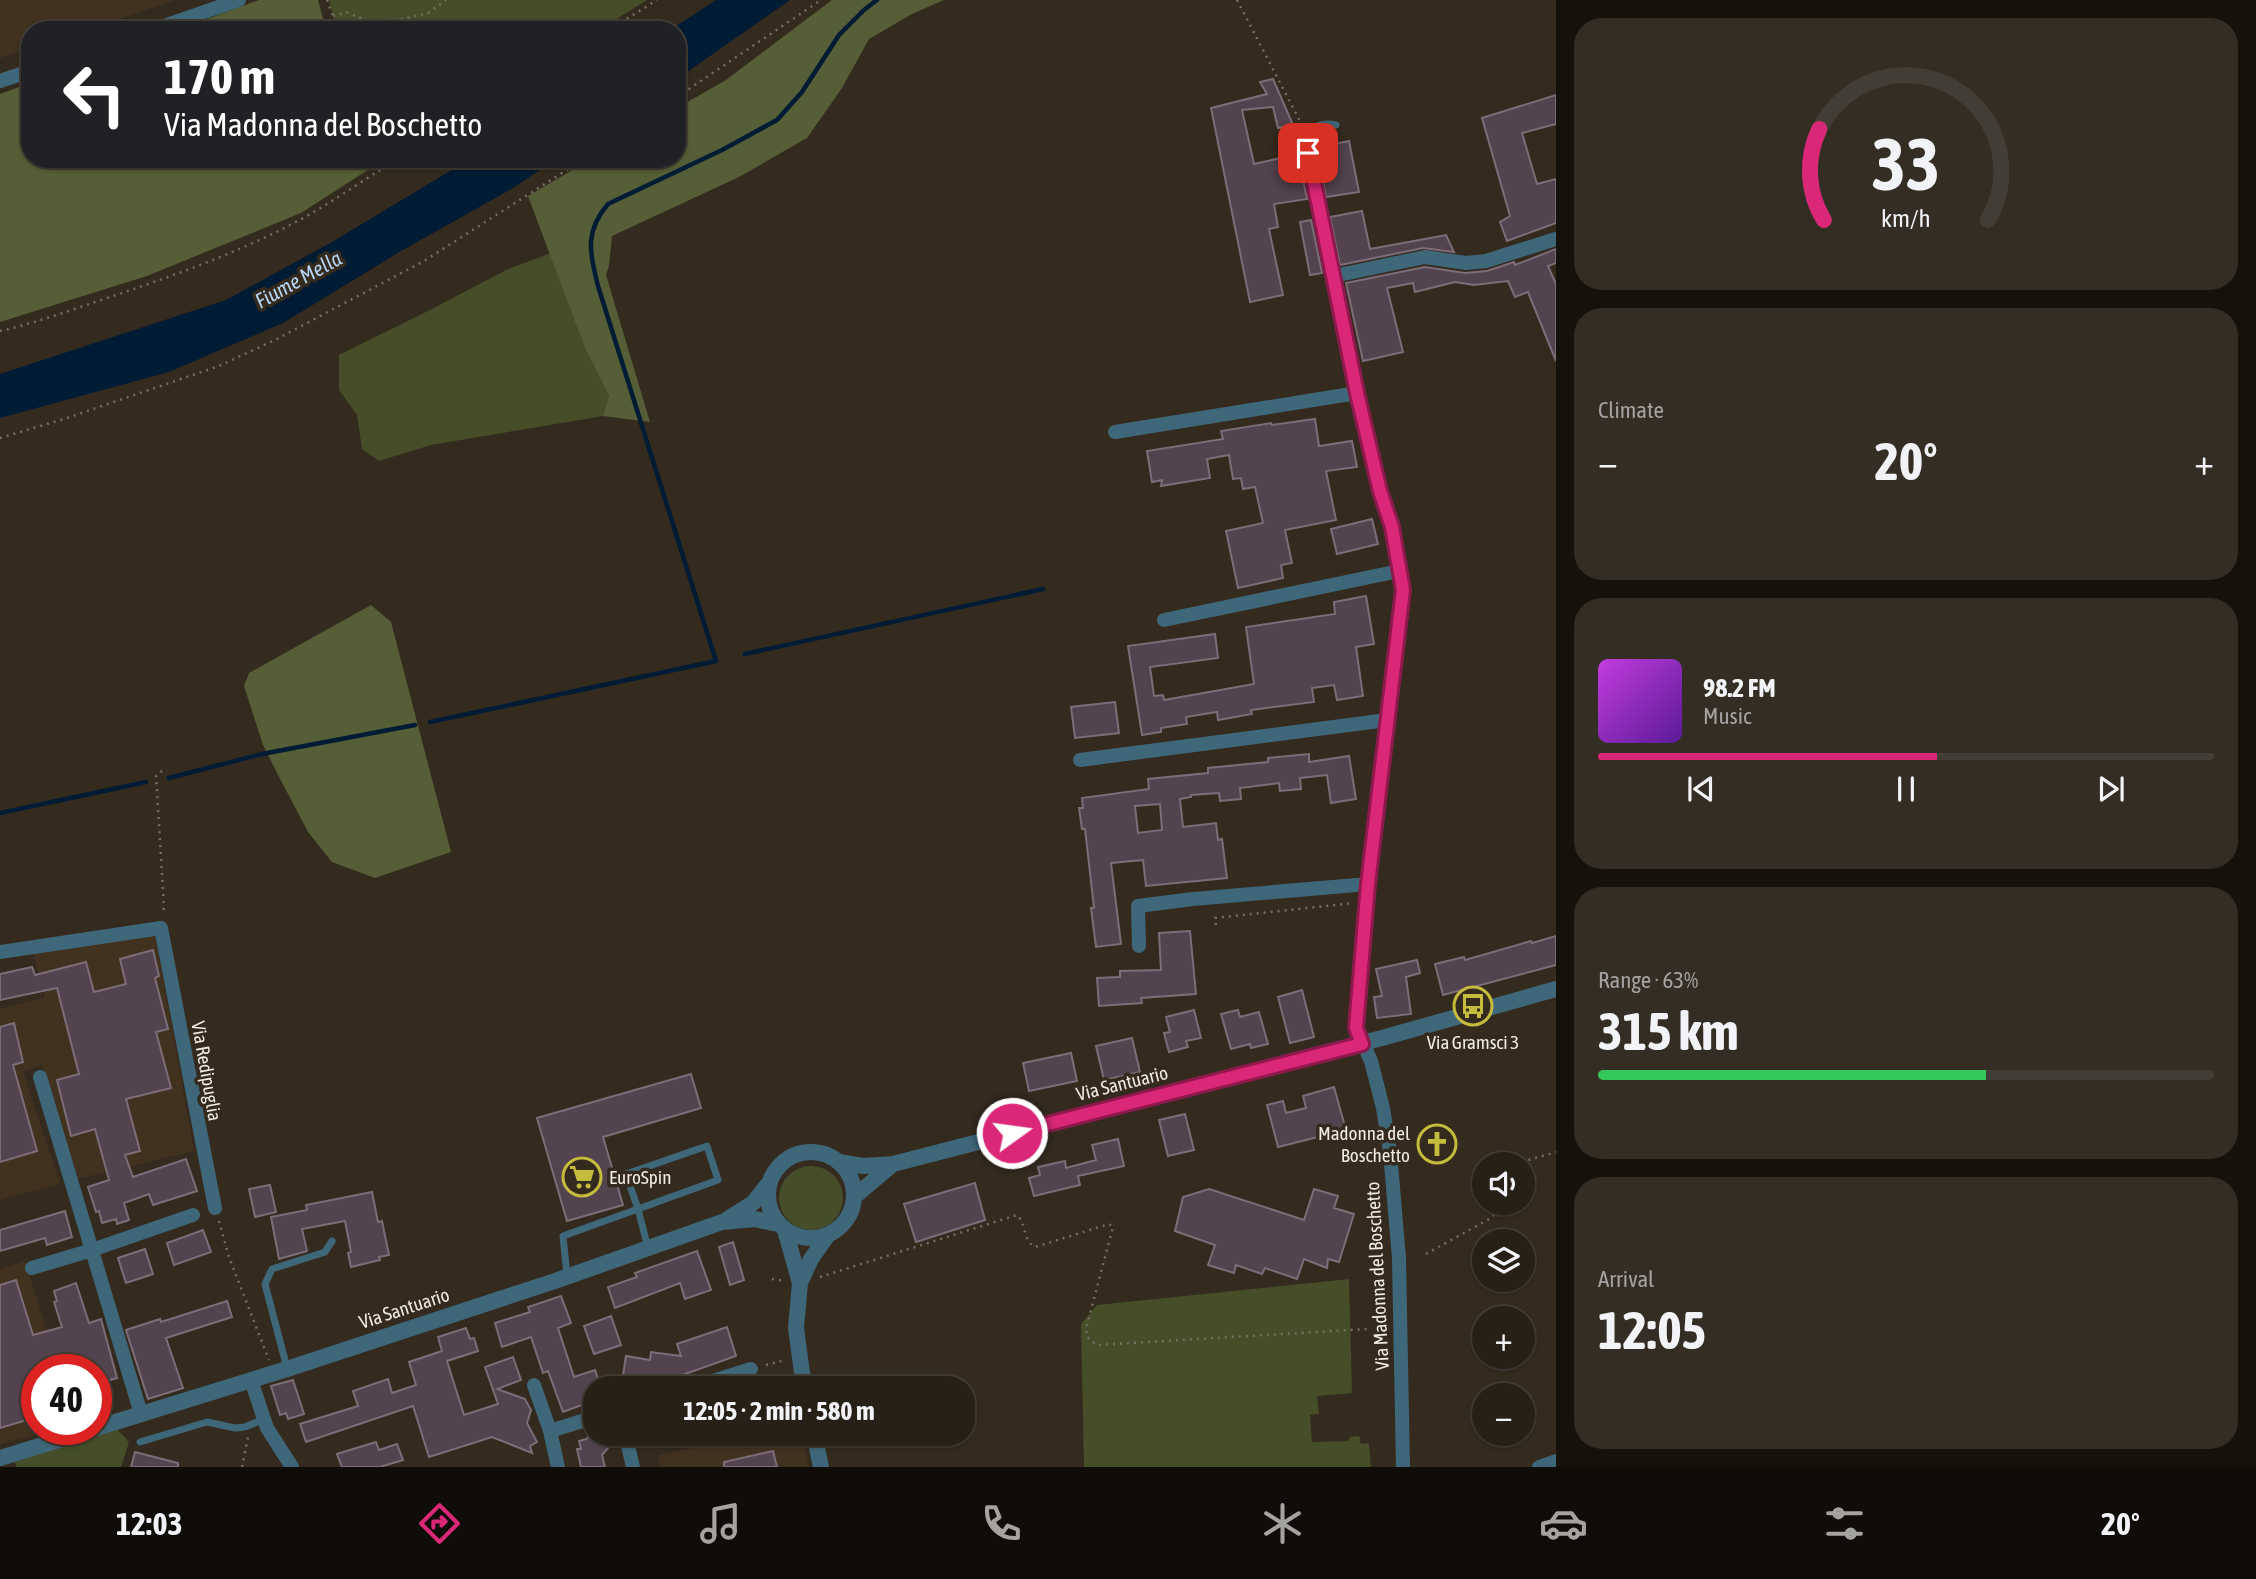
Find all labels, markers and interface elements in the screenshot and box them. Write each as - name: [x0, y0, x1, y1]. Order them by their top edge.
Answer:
- text: 170 m: [164, 48, 275, 104]
- icon: left: [49, 49, 140, 140]
- text: Via Madonna del Boschetto: [164, 106, 482, 143]
- text: 33: [1872, 122, 1940, 205]
- pin: [1278, 123, 1338, 183]
- icon: arrive: [1289, 134, 1327, 172]
- text: km/h: [1881, 204, 1931, 232]
- water label: Fiume Mella: [251, 245, 346, 313]
- text: Climate: [1598, 397, 1664, 423]
- text: 20°: [1874, 431, 1938, 491]
- text: −: [1598, 440, 1618, 483]
- text: +: [2194, 440, 2214, 483]
- text: 98.2 FM: [1703, 673, 1776, 703]
- text: Music: [1703, 703, 1751, 729]
- icon: previous: [1682, 770, 1720, 808]
- icon: pause: [1887, 770, 1925, 808]
- icon: next: [2092, 770, 2130, 808]
- text: Range · 63%: [1598, 967, 1698, 993]
- bus stop icon: Via Gramsci 3: [1452, 985, 1494, 1027]
- text: 315 km: [1598, 1001, 1739, 1061]
- street label: Via Redipuglia: [187, 1019, 227, 1123]
- place label: Via Gramsci 3: [1427, 1031, 1519, 1053]
- street label: Via Santuario: [1074, 1061, 1170, 1105]
- position arrow: [975, 1096, 1049, 1170]
- place label: Madonna del Boschetto: [1318, 1122, 1410, 1166]
- church icon: Madonna del Boschetto: [1416, 1123, 1458, 1165]
- map controls: [1472, 1152, 1535, 1446]
- button: sound: [1472, 1152, 1535, 1215]
- supermarket icon: EuroSpin: [561, 1156, 603, 1198]
- place label: EuroSpin: [609, 1166, 671, 1188]
- street label: Via Madonna del Boschetto: [1361, 1181, 1393, 1371]
- button: layers: [1472, 1229, 1535, 1292]
- text: Arrival: [1598, 1266, 1654, 1292]
- street label: Via Santuario: [356, 1283, 452, 1333]
- text: 12:05: [1598, 1300, 1706, 1360]
- button: +: [1472, 1306, 1535, 1369]
- speed limit sign: 40: [21, 1354, 112, 1445]
- button: −: [1472, 1383, 1535, 1446]
- text: 12:05 · 2 min · 580 m: [683, 1396, 875, 1426]
- icon: directions: [415, 1499, 464, 1548]
- icon: music: [696, 1499, 745, 1548]
- icon: phone: [977, 1499, 1026, 1548]
- icon: climate: [1258, 1499, 1307, 1548]
- icon: car: [1539, 1499, 1588, 1548]
- icon: filters: [1820, 1499, 1869, 1548]
- text: 12:03: [116, 1505, 183, 1542]
- text: 20°: [2101, 1505, 2140, 1542]

